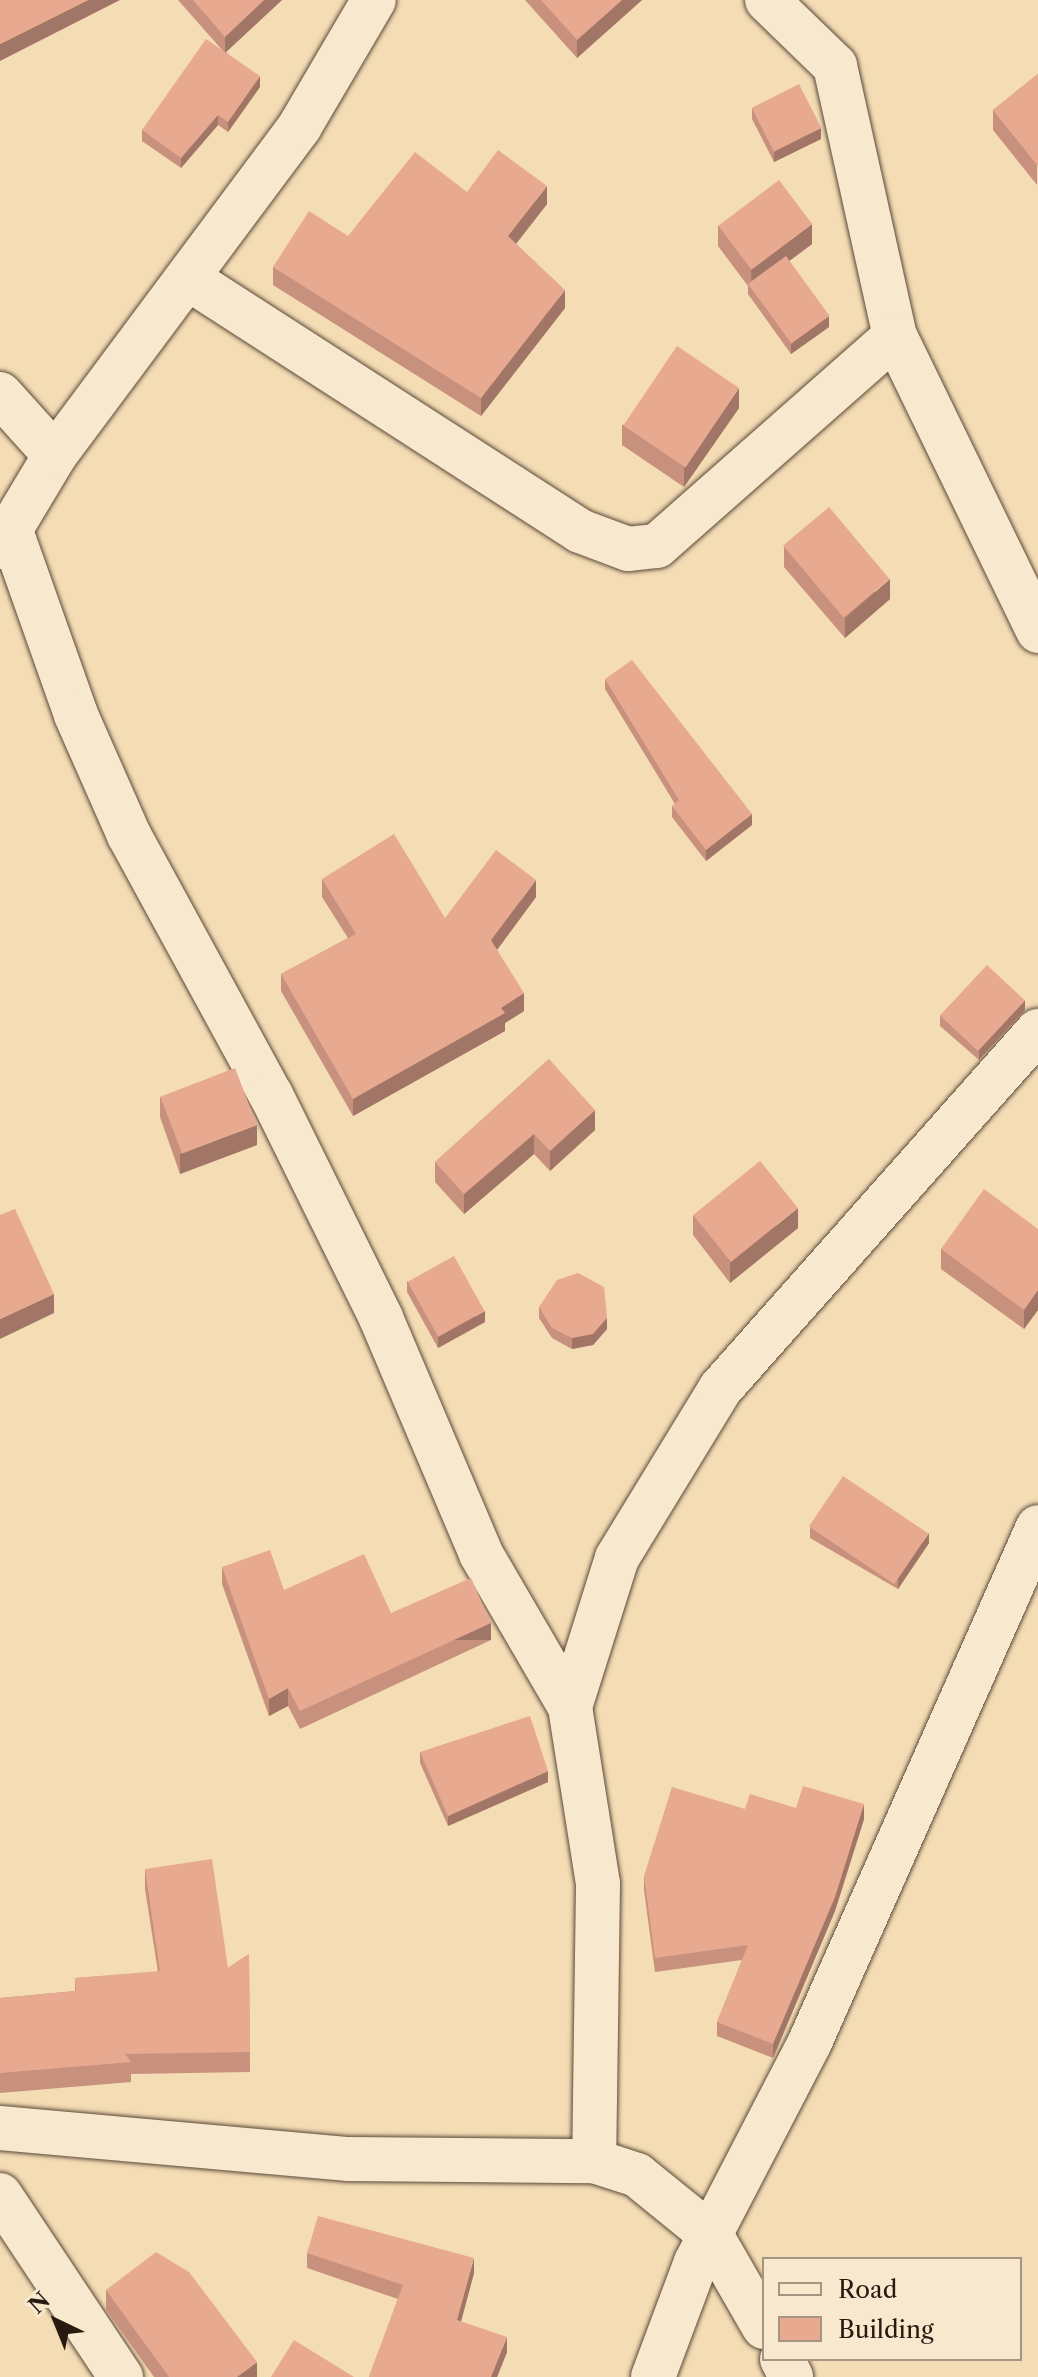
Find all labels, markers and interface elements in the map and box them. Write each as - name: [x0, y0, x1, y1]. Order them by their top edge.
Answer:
- legend: [762, 2257, 1022, 2361]
- text: Road: [838, 2275, 897, 2304]
- north arrow: [16, 2281, 96, 2361]
- text: N: [23, 2287, 55, 2319]
- text: Building: [838, 2315, 934, 2344]

